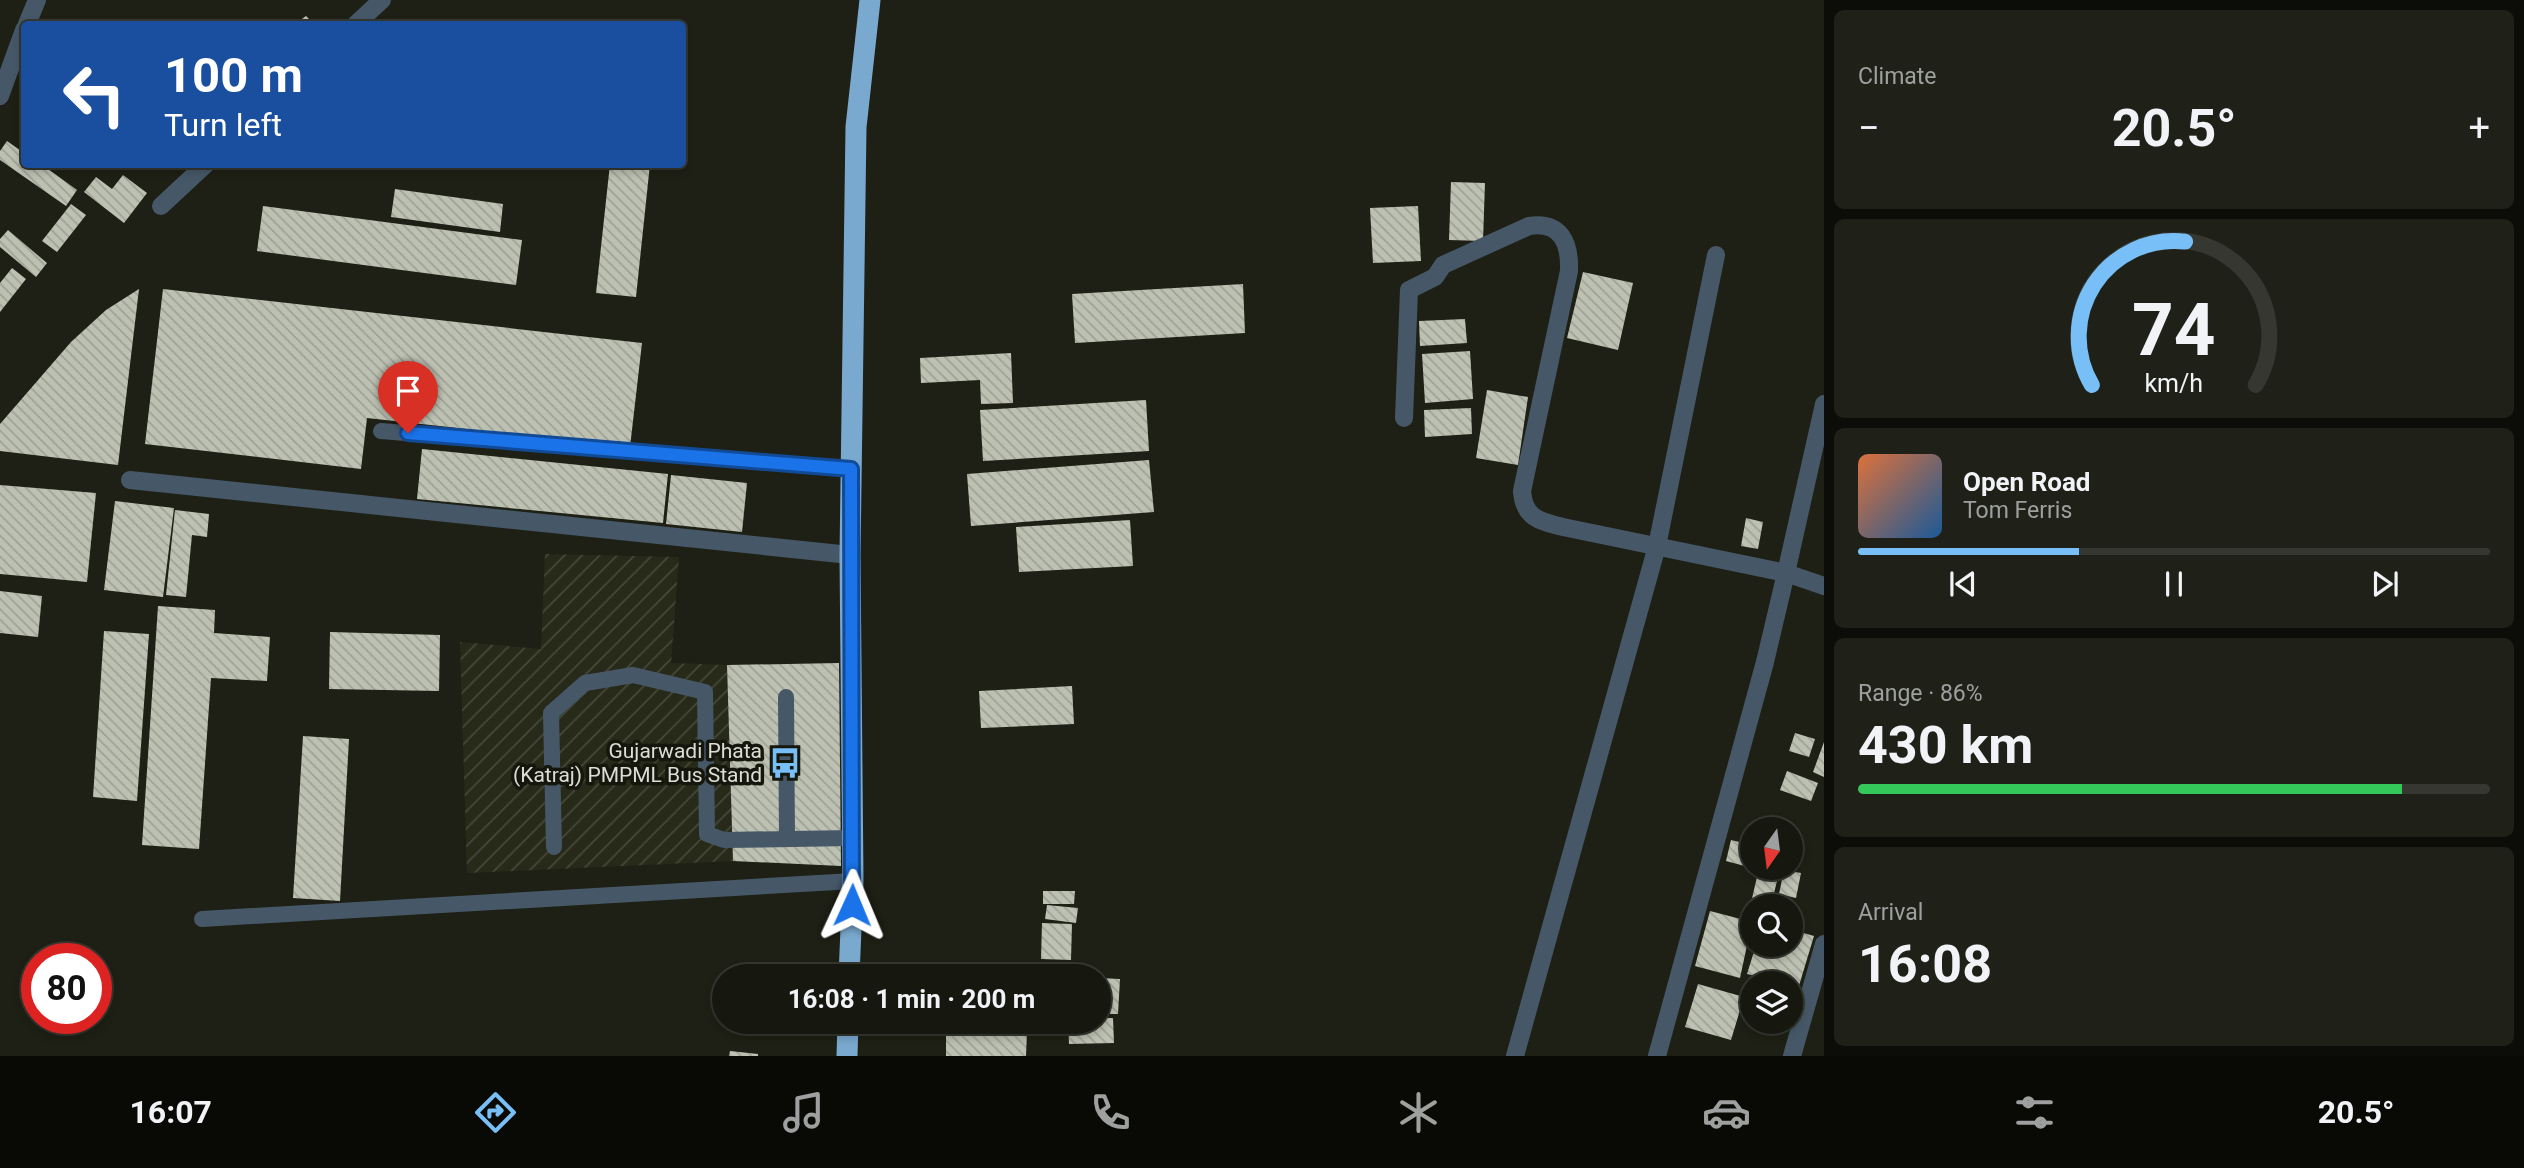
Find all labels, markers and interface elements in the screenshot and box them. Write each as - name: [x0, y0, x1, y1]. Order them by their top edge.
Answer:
- text: 100 m: [164, 47, 303, 104]
- icon: left: [49, 49, 140, 140]
- text: Climate: [1858, 63, 1937, 90]
- text: 20.5°: [2112, 98, 2237, 159]
- text: Turn left: [164, 106, 282, 144]
- text: −: [1858, 106, 1880, 150]
- text: +: [2468, 106, 2490, 150]
- text: 74: [2132, 287, 2216, 373]
- pin: [378, 361, 438, 433]
- text: km/h: [2145, 369, 2203, 398]
- icon: arrive: [389, 372, 427, 410]
- text: Open Road: [1963, 467, 2091, 497]
- text: Tom Ferris: [1963, 497, 2072, 524]
- icon: previous: [1944, 565, 1982, 603]
- icon: pause: [2155, 565, 2193, 603]
- icon: next: [2366, 565, 2404, 603]
- text: Range · 86%: [1858, 680, 1983, 707]
- text: 430 km: [1858, 715, 2033, 776]
- place label: Gujarwadi Phata (Katraj) PMPML Bus Stand: [513, 739, 762, 787]
- bus stop icon: Gujarwadi Phata (Katraj) PMPML Bus Stand: [768, 746, 802, 780]
- north arrow: [1740, 817, 1802, 880]
- map controls: [1740, 817, 1803, 1034]
- position arrow: [815, 868, 889, 942]
- button: search: [1740, 894, 1803, 957]
- text: Arrival: [1858, 899, 1923, 926]
- text: 16:08: [1858, 934, 1992, 995]
- speed limit sign: 80: [21, 943, 112, 1034]
- button: layers: [1740, 971, 1803, 1034]
- text: 16:08 · 1 min · 200 m: [788, 984, 1035, 1014]
- icon: directions: [471, 1088, 520, 1137]
- icon: music: [779, 1088, 828, 1137]
- icon: phone: [1086, 1088, 1135, 1137]
- icon: climate: [1394, 1088, 1443, 1137]
- icon: car: [1702, 1088, 1751, 1137]
- icon: filters: [2010, 1088, 2059, 1137]
- text: 16:07: [129, 1093, 212, 1131]
- text: 20.5°: [2318, 1093, 2394, 1131]

